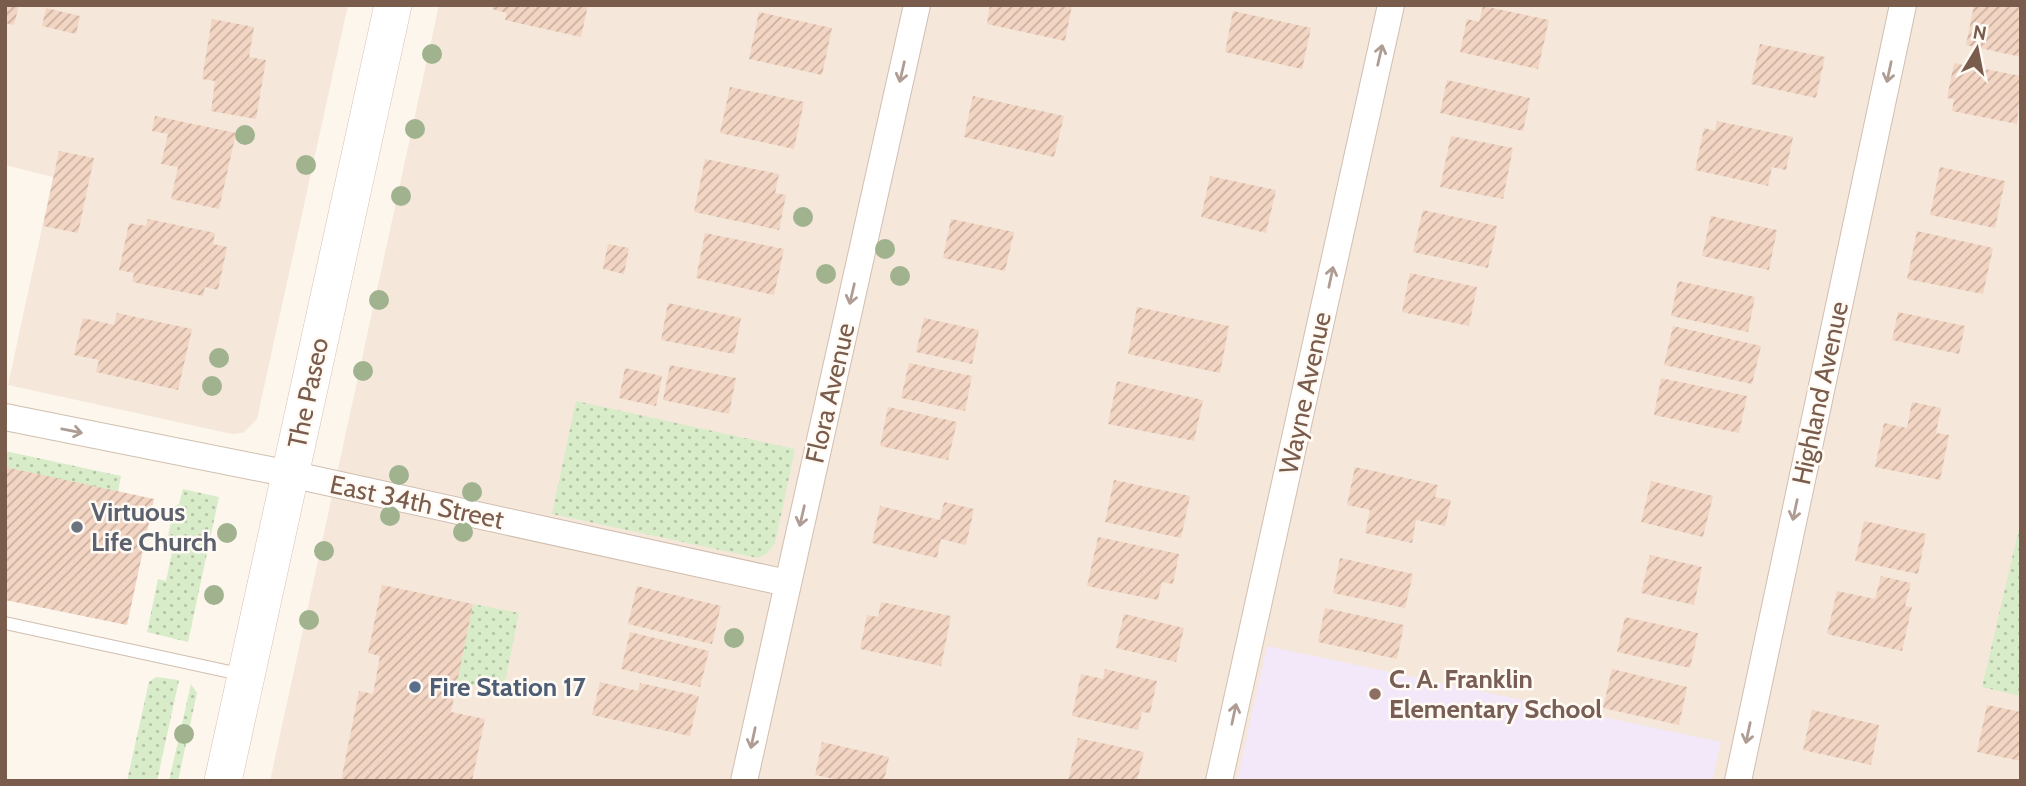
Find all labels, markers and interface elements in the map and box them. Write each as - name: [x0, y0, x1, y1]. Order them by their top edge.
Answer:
- north arrow: [1942, 14, 2012, 84]
- text: N: [1971, 20, 1988, 45]
- one-way arrow: [1374, 44, 1388, 67]
- one-way arrow: [895, 60, 908, 83]
- one-way arrow: [1881, 60, 1895, 83]
- one-way arrow: [1325, 266, 1338, 289]
- one-way arrow: [845, 282, 858, 305]
- street label: Highland Avenue: [1785, 298, 1855, 488]
- street label: Wayne Avenue: [1272, 309, 1338, 477]
- street label: Flora Avenue: [798, 320, 862, 466]
- street label: The Paseo: [281, 335, 335, 451]
- one-way arrow: [60, 424, 83, 438]
- street label: East 34th Street: [327, 468, 507, 536]
- place label: Virtuous Life Church: [91, 496, 217, 558]
- one-way arrow: [1788, 498, 1802, 521]
- one-way arrow: [795, 504, 809, 527]
- marker: Virtuous Life Church: [69, 519, 85, 535]
- place label: C. A. Franklin Elementary School: [1389, 663, 1602, 725]
- place label: Fire Station 17: [429, 671, 587, 703]
- marker: Fire Station 17: [407, 679, 423, 695]
- marker: C. A. Franklin Elementary School: [1367, 686, 1383, 702]
- one-way arrow: [1228, 703, 1242, 726]
- one-way arrow: [1741, 721, 1755, 744]
- one-way arrow: [746, 726, 759, 749]

